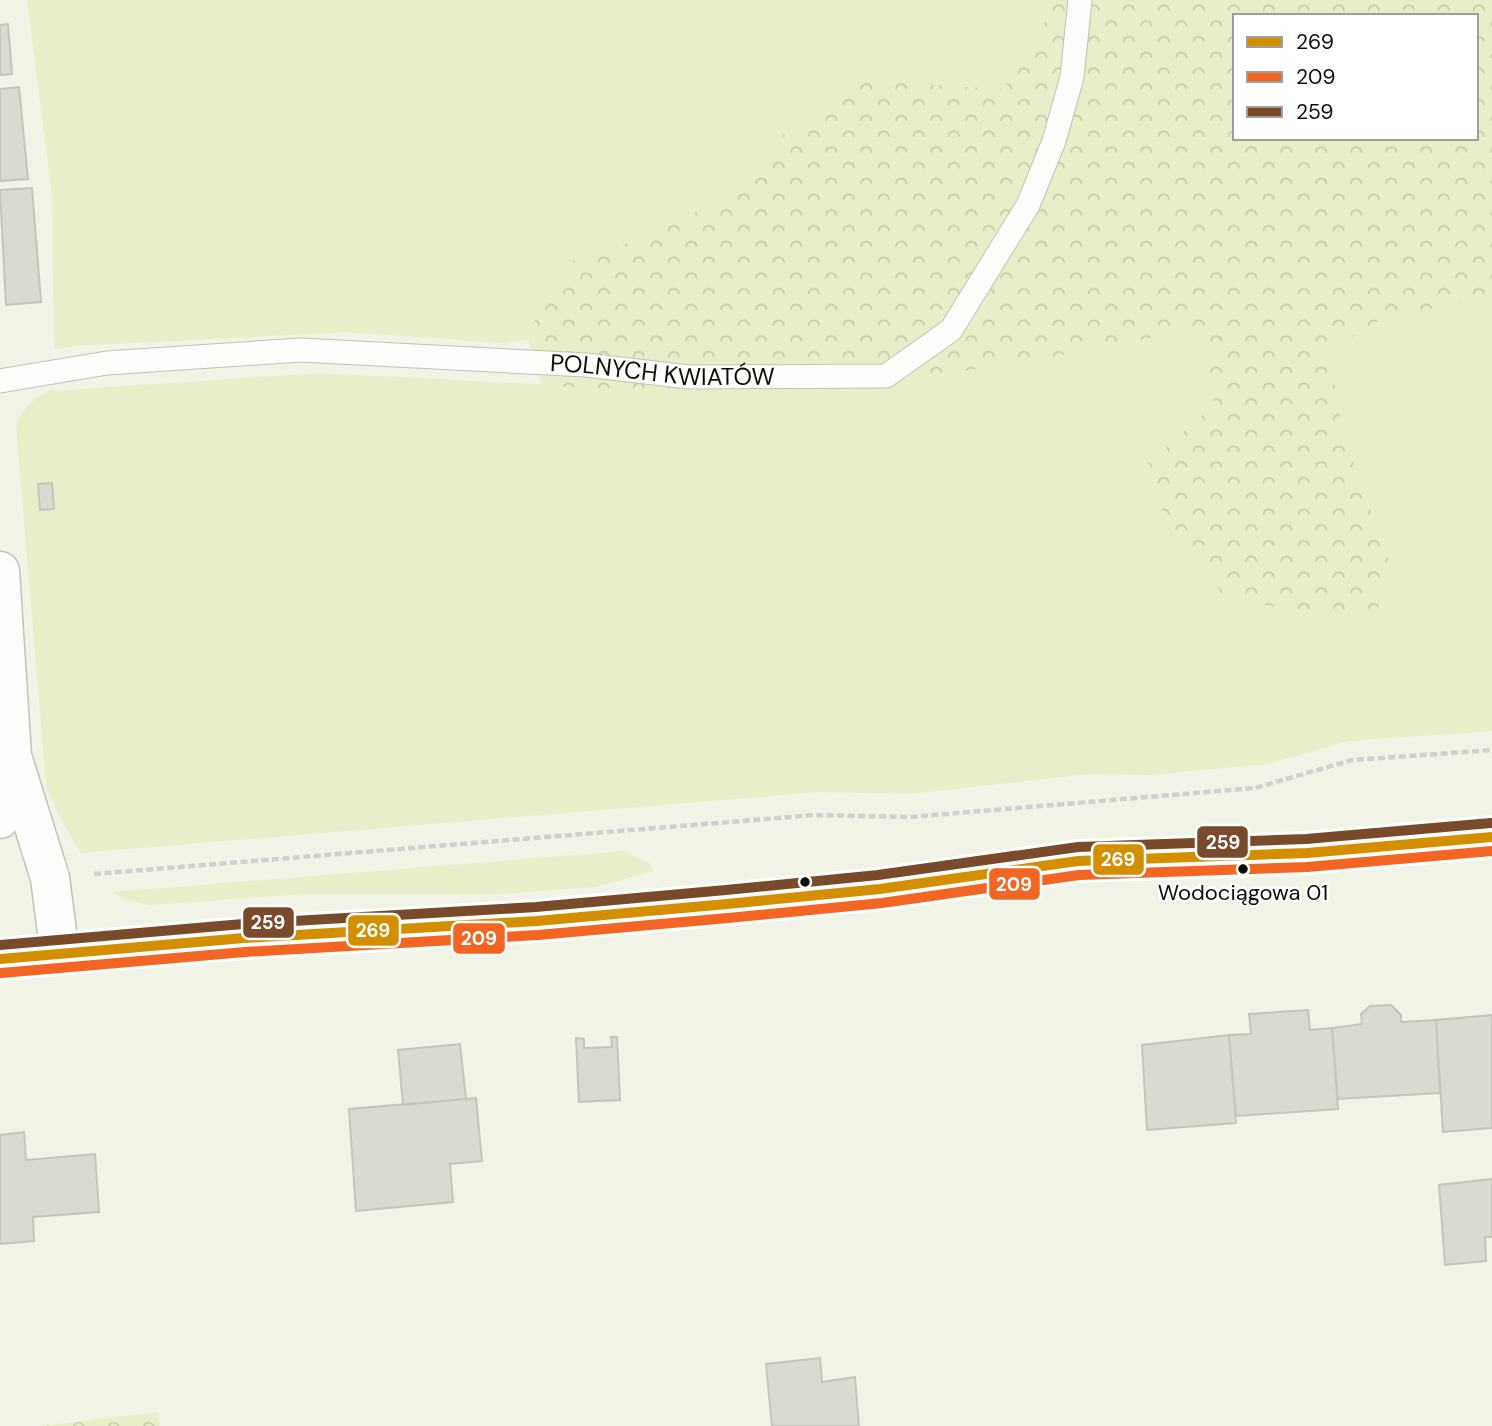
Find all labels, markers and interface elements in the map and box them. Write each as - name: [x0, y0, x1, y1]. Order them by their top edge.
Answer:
- legend: [1233, 14, 1478, 140]
- text: 269: [1296, 28, 1334, 56]
- text: 209: [1296, 63, 1335, 91]
- text: 259: [1296, 98, 1334, 126]
- street label: POLNYCH KWIATÓW: [549, 347, 775, 392]
- line badge: 259: [1196, 825, 1249, 859]
- text: 259: [1206, 830, 1240, 855]
- line badge: 269: [1092, 843, 1145, 876]
- text: 269: [1101, 847, 1135, 872]
- marker: Wodociągowa 01: [1236, 862, 1250, 876]
- line badge: 209: [988, 867, 1041, 901]
- text: 209: [996, 872, 1032, 897]
- unlabelled marker: [798, 875, 812, 889]
- place label: Wodociągowa 01: [1158, 878, 1328, 907]
- line badge: 259: [242, 906, 295, 939]
- text: 259: [251, 910, 285, 935]
- line badge: 269: [347, 914, 400, 947]
- text: 269: [356, 918, 390, 943]
- line badge: 209: [452, 922, 506, 955]
- text: 209: [461, 926, 497, 951]

